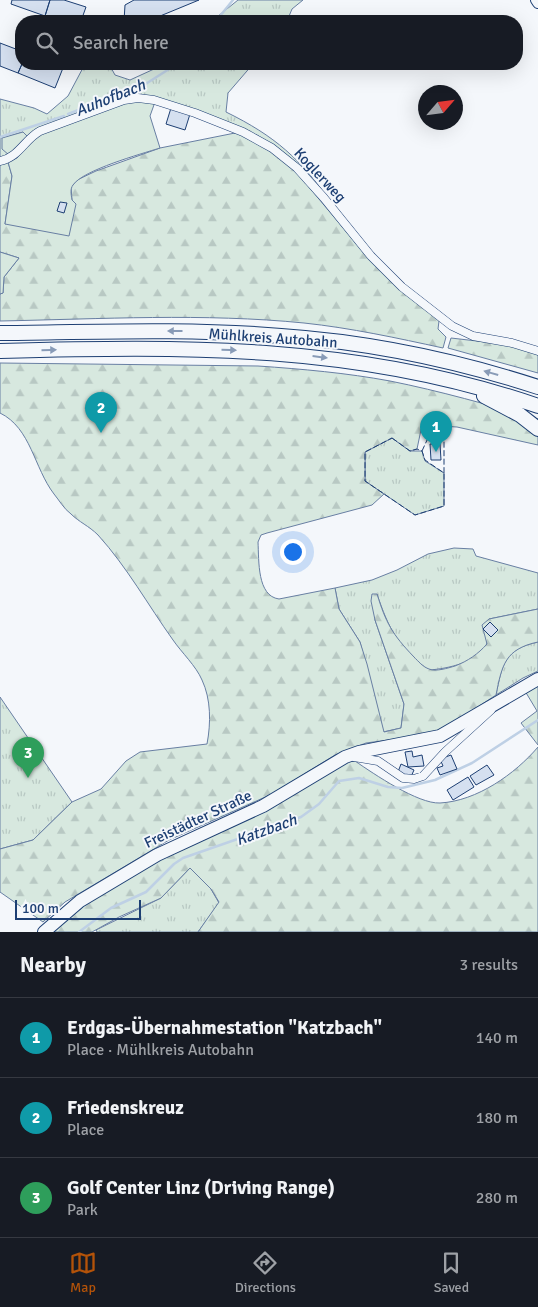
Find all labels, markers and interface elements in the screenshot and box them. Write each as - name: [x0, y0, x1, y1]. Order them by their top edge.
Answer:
- search box: [15, 15, 523, 70]
- icon: search: [33, 29, 61, 57]
- text: Search here: [73, 31, 169, 55]
- water label: Auhofbach: [73, 74, 149, 121]
- north arrow: [418, 85, 463, 130]
- street label: Koglerweg: [290, 144, 350, 206]
- street label: Mühlkreis Autobahn: [208, 325, 338, 351]
- one-way arrow: [167, 327, 183, 335]
- one-way arrow: [41, 346, 57, 354]
- one-way arrow: [221, 346, 237, 354]
- one-way arrow: [312, 353, 328, 361]
- one-way arrow: [484, 369, 499, 377]
- pin: 2: [85, 392, 117, 433]
- pin: 1: [420, 411, 452, 452]
- your location: [280, 539, 306, 565]
- pin: 3: [12, 737, 44, 778]
- street label: Freistädter Straße: [141, 786, 255, 852]
- water label: Katzbach: [233, 809, 301, 850]
- scale bar: [15, 897, 141, 920]
- text: 100 m: [22, 900, 59, 917]
- text: Nearby: [20, 952, 86, 978]
- text: 3 results: [459, 955, 518, 975]
- text: Erdgas-Übernahmestation "Katzbach": [67, 1016, 382, 1040]
- text: 1: [32, 1028, 40, 1048]
- text: 140 m: [476, 1028, 518, 1048]
- text: Place · Mühlkreis Autobahn: [67, 1040, 254, 1060]
- text: Friedenskreuz: [67, 1096, 184, 1120]
- text: 2: [32, 1108, 40, 1128]
- text: 180 m: [476, 1108, 518, 1128]
- text: Place: [67, 1120, 104, 1140]
- text: Golf Center Linz (Driving Range): [67, 1176, 335, 1200]
- text: 3: [32, 1188, 40, 1208]
- text: 280 m: [476, 1188, 518, 1208]
- text: Park: [67, 1200, 98, 1220]
- tab: Map: [69, 1249, 97, 1296]
- tab: Directions: [235, 1249, 296, 1296]
- tab: Saved: [434, 1249, 469, 1296]

